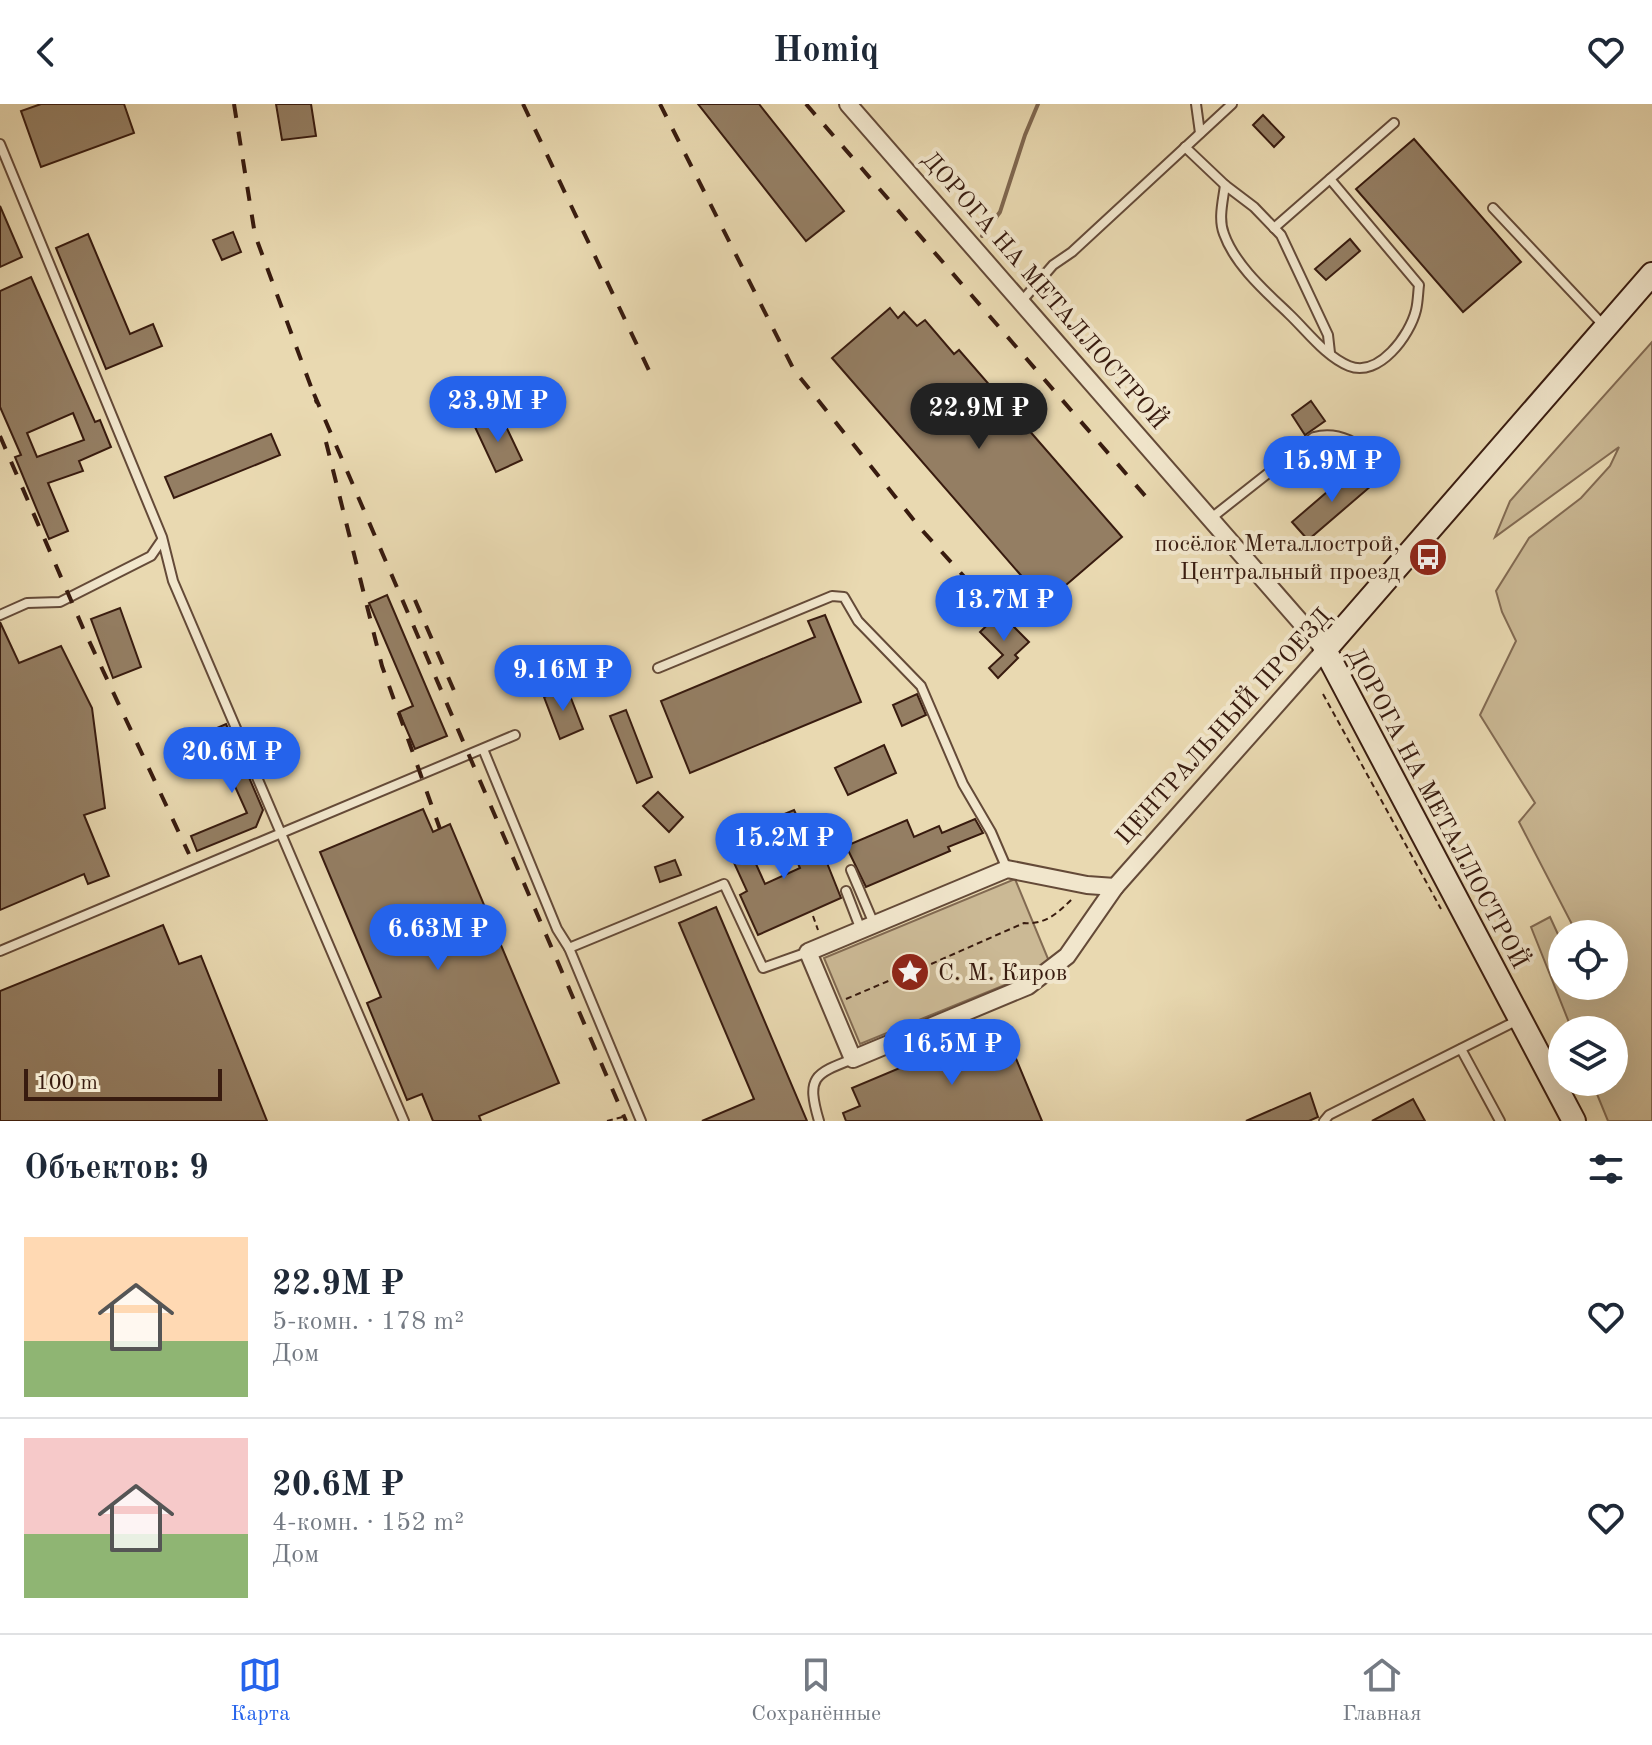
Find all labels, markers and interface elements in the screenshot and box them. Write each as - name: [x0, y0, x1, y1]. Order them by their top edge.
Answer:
- icon: back: [24, 30, 68, 74]
- icon: heart: [1584, 30, 1628, 74]
- text: Homiq: [773, 34, 879, 70]
- street label: ДОРОГА НА МЕТАЛЛОСТРОЙ: [917, 145, 1174, 435]
- pin: 23.9M ₽: [424, 376, 572, 444]
- pin: 22.9M ₽: [905, 383, 1053, 451]
- text: 23.9M ₽: [447, 389, 549, 415]
- text: 22.9M ₽: [928, 396, 1030, 422]
- pin: 15.9M ₽: [1258, 436, 1406, 504]
- text: 15.9M ₽: [1281, 449, 1383, 475]
- place label: посёлок Металлострой, Центральный проезд: [1154, 533, 1400, 585]
- bus stop icon: посёлок Металлострой, Центральный проезд: [1407, 536, 1449, 578]
- pin: 13.7M ₽: [930, 575, 1078, 643]
- text: 13.7M ₽: [953, 588, 1055, 614]
- street label: ЦЕНТРАЛЬНЫЙ ПРОЕЗД: [1109, 601, 1337, 850]
- street label: ДОРОГА НА МЕТАЛЛОСТРОЙ: [1341, 642, 1536, 973]
- pin: 9.16M ₽: [489, 645, 637, 713]
- text: 9.16M ₽: [512, 658, 614, 684]
- pin: 20.6M ₽: [158, 727, 306, 795]
- text: 20.6M ₽: [181, 740, 283, 766]
- pin: 15.2M ₽: [710, 813, 858, 881]
- text: 15.2M ₽: [733, 826, 835, 852]
- pin: 6.63M ₽: [364, 904, 512, 972]
- text: 6.63M ₽: [387, 917, 489, 943]
- map controls: [1548, 920, 1628, 1096]
- button: locate: [1548, 920, 1628, 1000]
- place icon: С. М. Киров: [889, 951, 931, 993]
- place label: С. М. Киров: [938, 962, 1067, 986]
- button: layers: [1548, 1016, 1628, 1096]
- pin: 16.5M ₽: [878, 1019, 1026, 1087]
- text: 16.5M ₽: [901, 1032, 1003, 1058]
- scale bar: [24, 1065, 222, 1101]
- text: 100 m: [36, 1072, 98, 1094]
- icon: filters: [1584, 1147, 1628, 1191]
- text: Объектов: 9: [24, 1152, 209, 1186]
- text: 22.9M ₽: [272, 1268, 404, 1302]
- icon: home: [88, 1269, 184, 1365]
- icon: heart: [1584, 1295, 1628, 1339]
- text: 5-комн. · 178 m²: [272, 1309, 464, 1335]
- text: Дом: [272, 1341, 319, 1367]
- text: 20.6M ₽: [272, 1469, 404, 1503]
- icon: home: [88, 1470, 184, 1566]
- icon: heart: [1584, 1496, 1628, 1540]
- text: 4-комн. · 152 m²: [272, 1510, 464, 1536]
- text: Дом: [272, 1542, 319, 1568]
- tab: Карта: [231, 1653, 290, 1728]
- tab: Сохранённые: [751, 1653, 881, 1728]
- tab: Главная: [1342, 1653, 1421, 1728]

